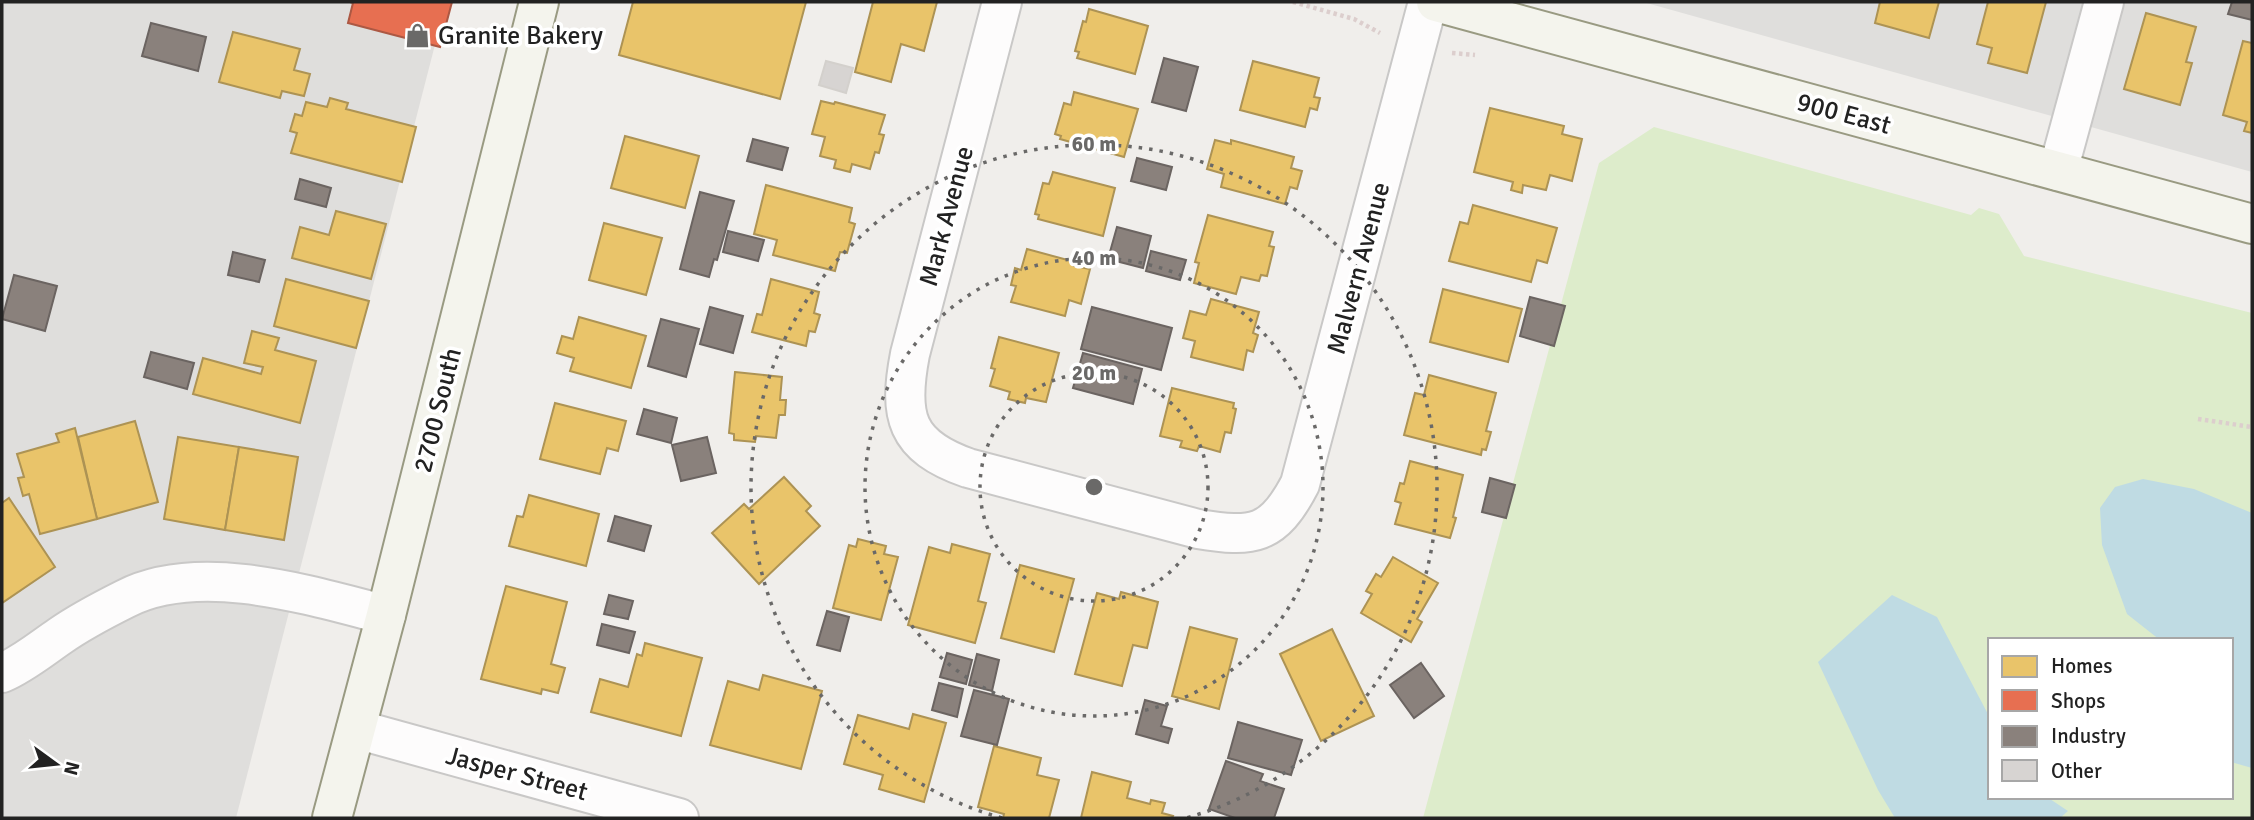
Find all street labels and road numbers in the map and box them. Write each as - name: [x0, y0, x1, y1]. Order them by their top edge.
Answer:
- street label: 900 East: [1793, 86, 1894, 142]
- street label: Mark Avenue: [913, 143, 981, 290]
- street label: Malvern Avenue: [1321, 179, 1397, 358]
- street label: 2700 South: [407, 345, 469, 476]
- street label: Jasper Street: [442, 740, 591, 808]

